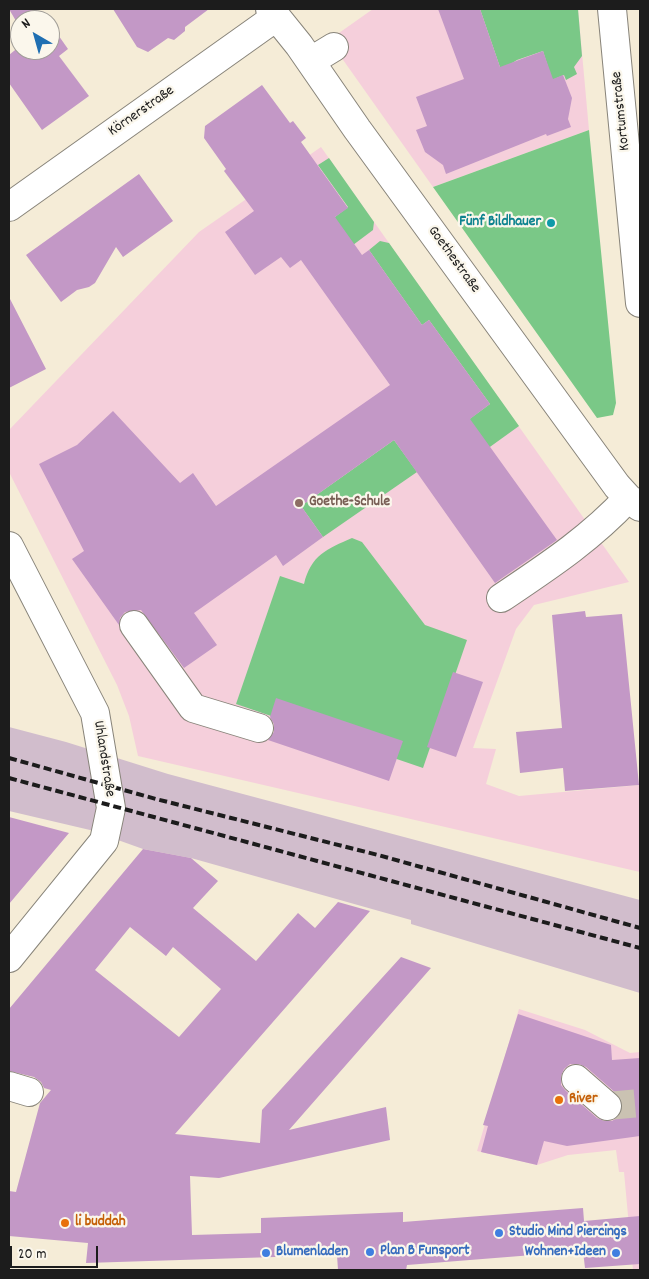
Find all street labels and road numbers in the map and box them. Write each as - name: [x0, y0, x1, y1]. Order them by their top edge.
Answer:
- street label: Kortumstraße: [609, 70, 635, 152]
- street label: Körnerstraße: [106, 83, 178, 141]
- street label: Goethestraße: [423, 223, 483, 297]
- street label: Uhlandstraße: [88, 720, 118, 798]

